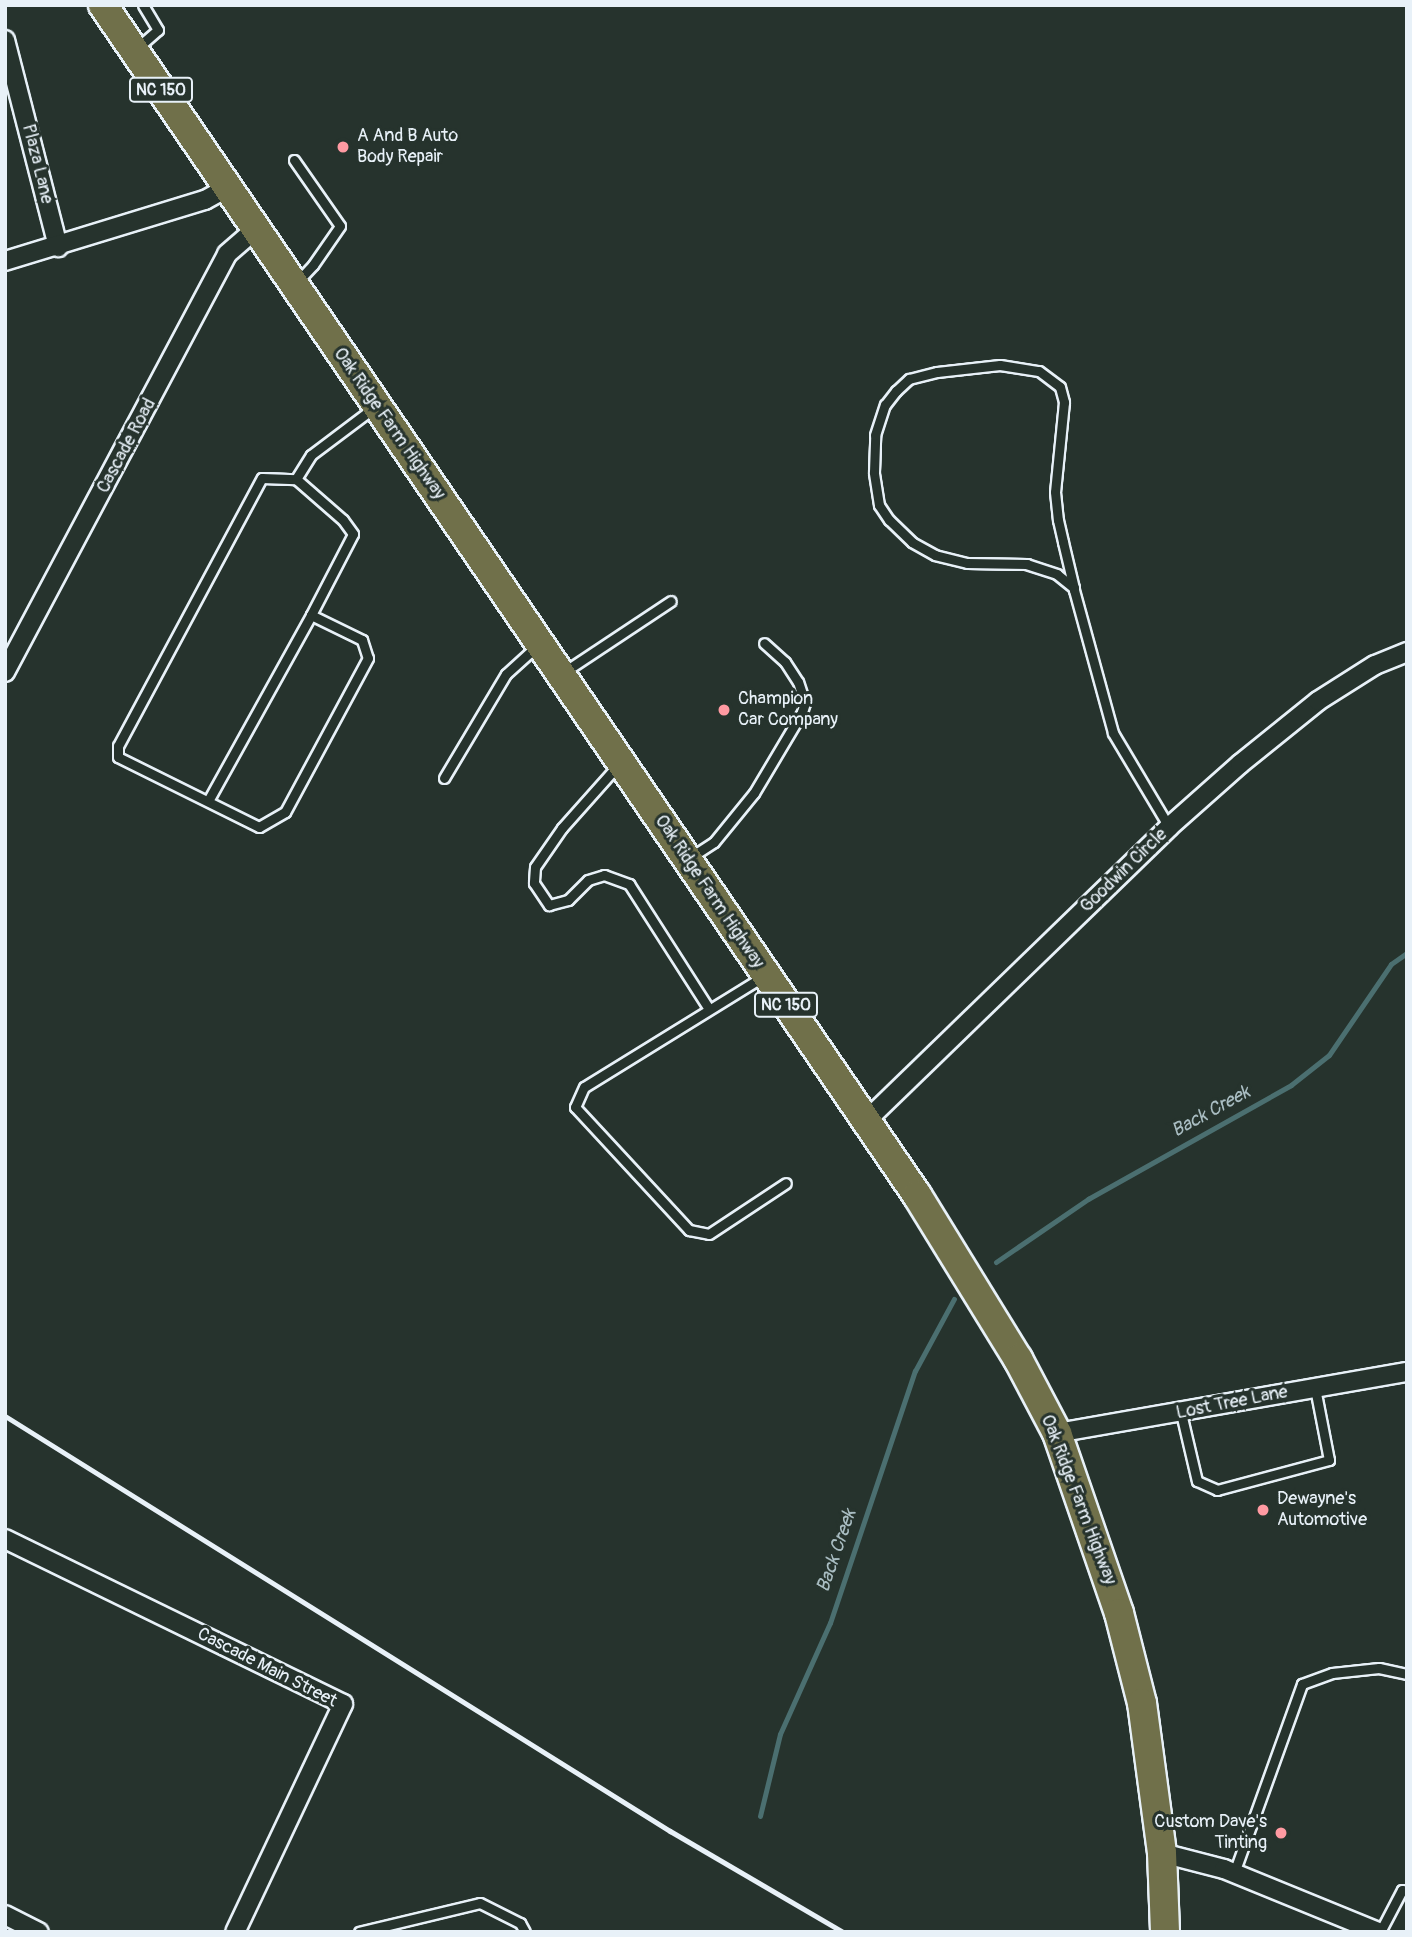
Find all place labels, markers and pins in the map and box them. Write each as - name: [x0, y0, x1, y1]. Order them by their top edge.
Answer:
- place label: A And B Auto Body Repair: [357, 126, 458, 168]
- marker: A And B Auto Body Repair: [335, 139, 351, 155]
- place label: Champion Car Company: [738, 689, 838, 732]
- marker: Champion Car Company: [716, 702, 732, 718]
- place label: Dewayne's Automotive: [1277, 1489, 1367, 1532]
- marker: Dewayne's Automotive: [1255, 1502, 1271, 1518]
- place label: Custom Dave's Tinting: [1154, 1812, 1267, 1854]
- marker: Custom Dave's Tinting: [1273, 1825, 1289, 1841]

